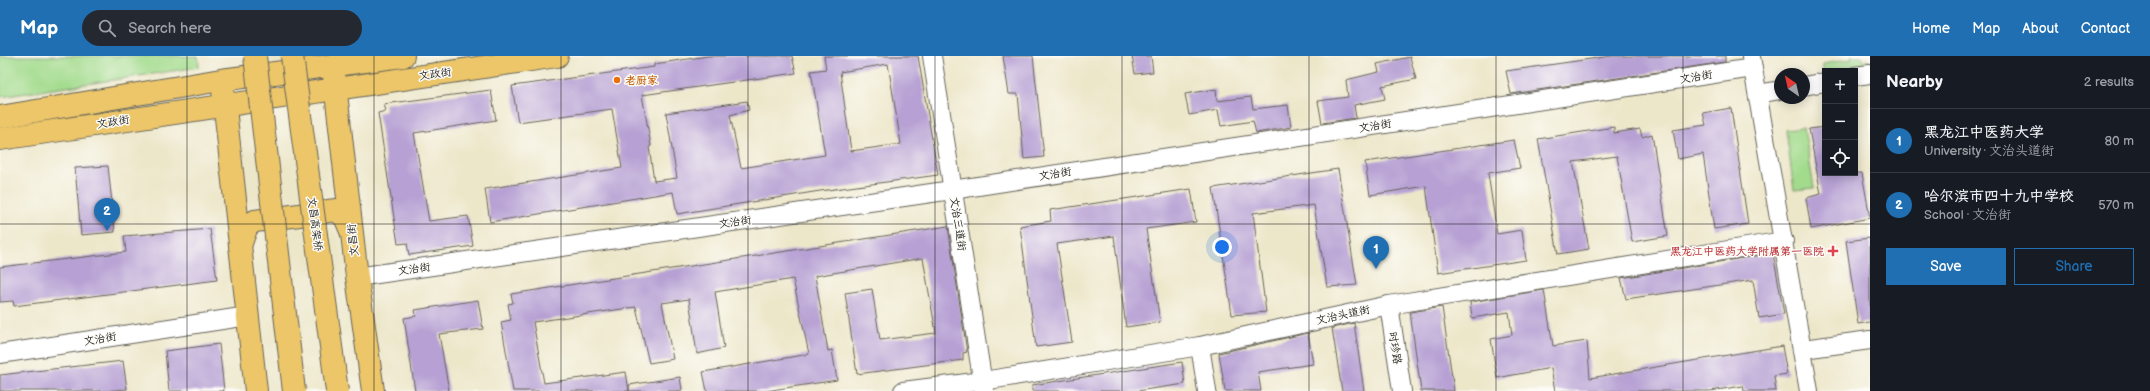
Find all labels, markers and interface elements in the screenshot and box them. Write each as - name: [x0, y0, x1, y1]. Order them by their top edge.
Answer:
- search box: [82, 10, 362, 46]
- text: Map: [20, 17, 58, 40]
- icon: search: [96, 17, 118, 39]
- text: Search here: [128, 19, 211, 38]
- text: Home: [1912, 20, 1950, 37]
- text: Map: [1972, 20, 2000, 37]
- text: About: [2022, 20, 2059, 37]
- text: Contact: [2081, 20, 2130, 37]
- street label: 文政街: [418, 65, 453, 83]
- street label: 文治街: [1679, 68, 1714, 86]
- north arrow: [1774, 68, 1810, 104]
- map controls: [1822, 68, 1858, 176]
- button: +: [1822, 68, 1858, 104]
- text: Nearby: [1886, 72, 1943, 92]
- place label: 老厨家: [625, 74, 658, 87]
- text: 2 results: [2084, 74, 2134, 90]
- marker: 老厨家: [612, 75, 622, 85]
- button: −: [1822, 104, 1858, 140]
- street label: 文政街: [96, 113, 131, 131]
- street label: 文治街: [1358, 117, 1393, 135]
- text: 黑龙江中医药大学: [1924, 123, 2044, 142]
- text: 1: [1896, 133, 1902, 149]
- text: 80 m: [2105, 133, 2134, 149]
- button: locate: [1822, 140, 1858, 176]
- text: University · 文治头道街: [1924, 143, 2054, 159]
- street label: 文治街: [1038, 165, 1073, 183]
- text: 哈尔滨市四十九中学校: [1924, 187, 2074, 206]
- street label: 文昌高架桥: [305, 196, 325, 252]
- street label: 文治三道街: [947, 196, 969, 253]
- text: 2: [1895, 197, 1903, 213]
- text: 570 m: [2098, 197, 2134, 213]
- pin: 2: [94, 198, 120, 231]
- text: School · 文治街: [1924, 207, 2011, 223]
- street label: 文治街: [718, 213, 753, 231]
- street label: 文昌街: [345, 222, 361, 257]
- pin: 1: [1363, 236, 1389, 269]
- your location: [1212, 237, 1232, 257]
- place label: 黑龙江中医药大学附属第一医院: [1670, 245, 1824, 258]
- marker: 黑龙江中医药大学附属第一医院: [1827, 245, 1839, 257]
- button: Save: [1886, 248, 2006, 285]
- button: Share: [2014, 248, 2134, 285]
- street label: 文治街: [397, 260, 432, 278]
- street label: 文治头道街: [1315, 303, 1372, 327]
- street label: 文治街: [83, 330, 118, 348]
- street label: 时珍路: [1386, 331, 1404, 365]

